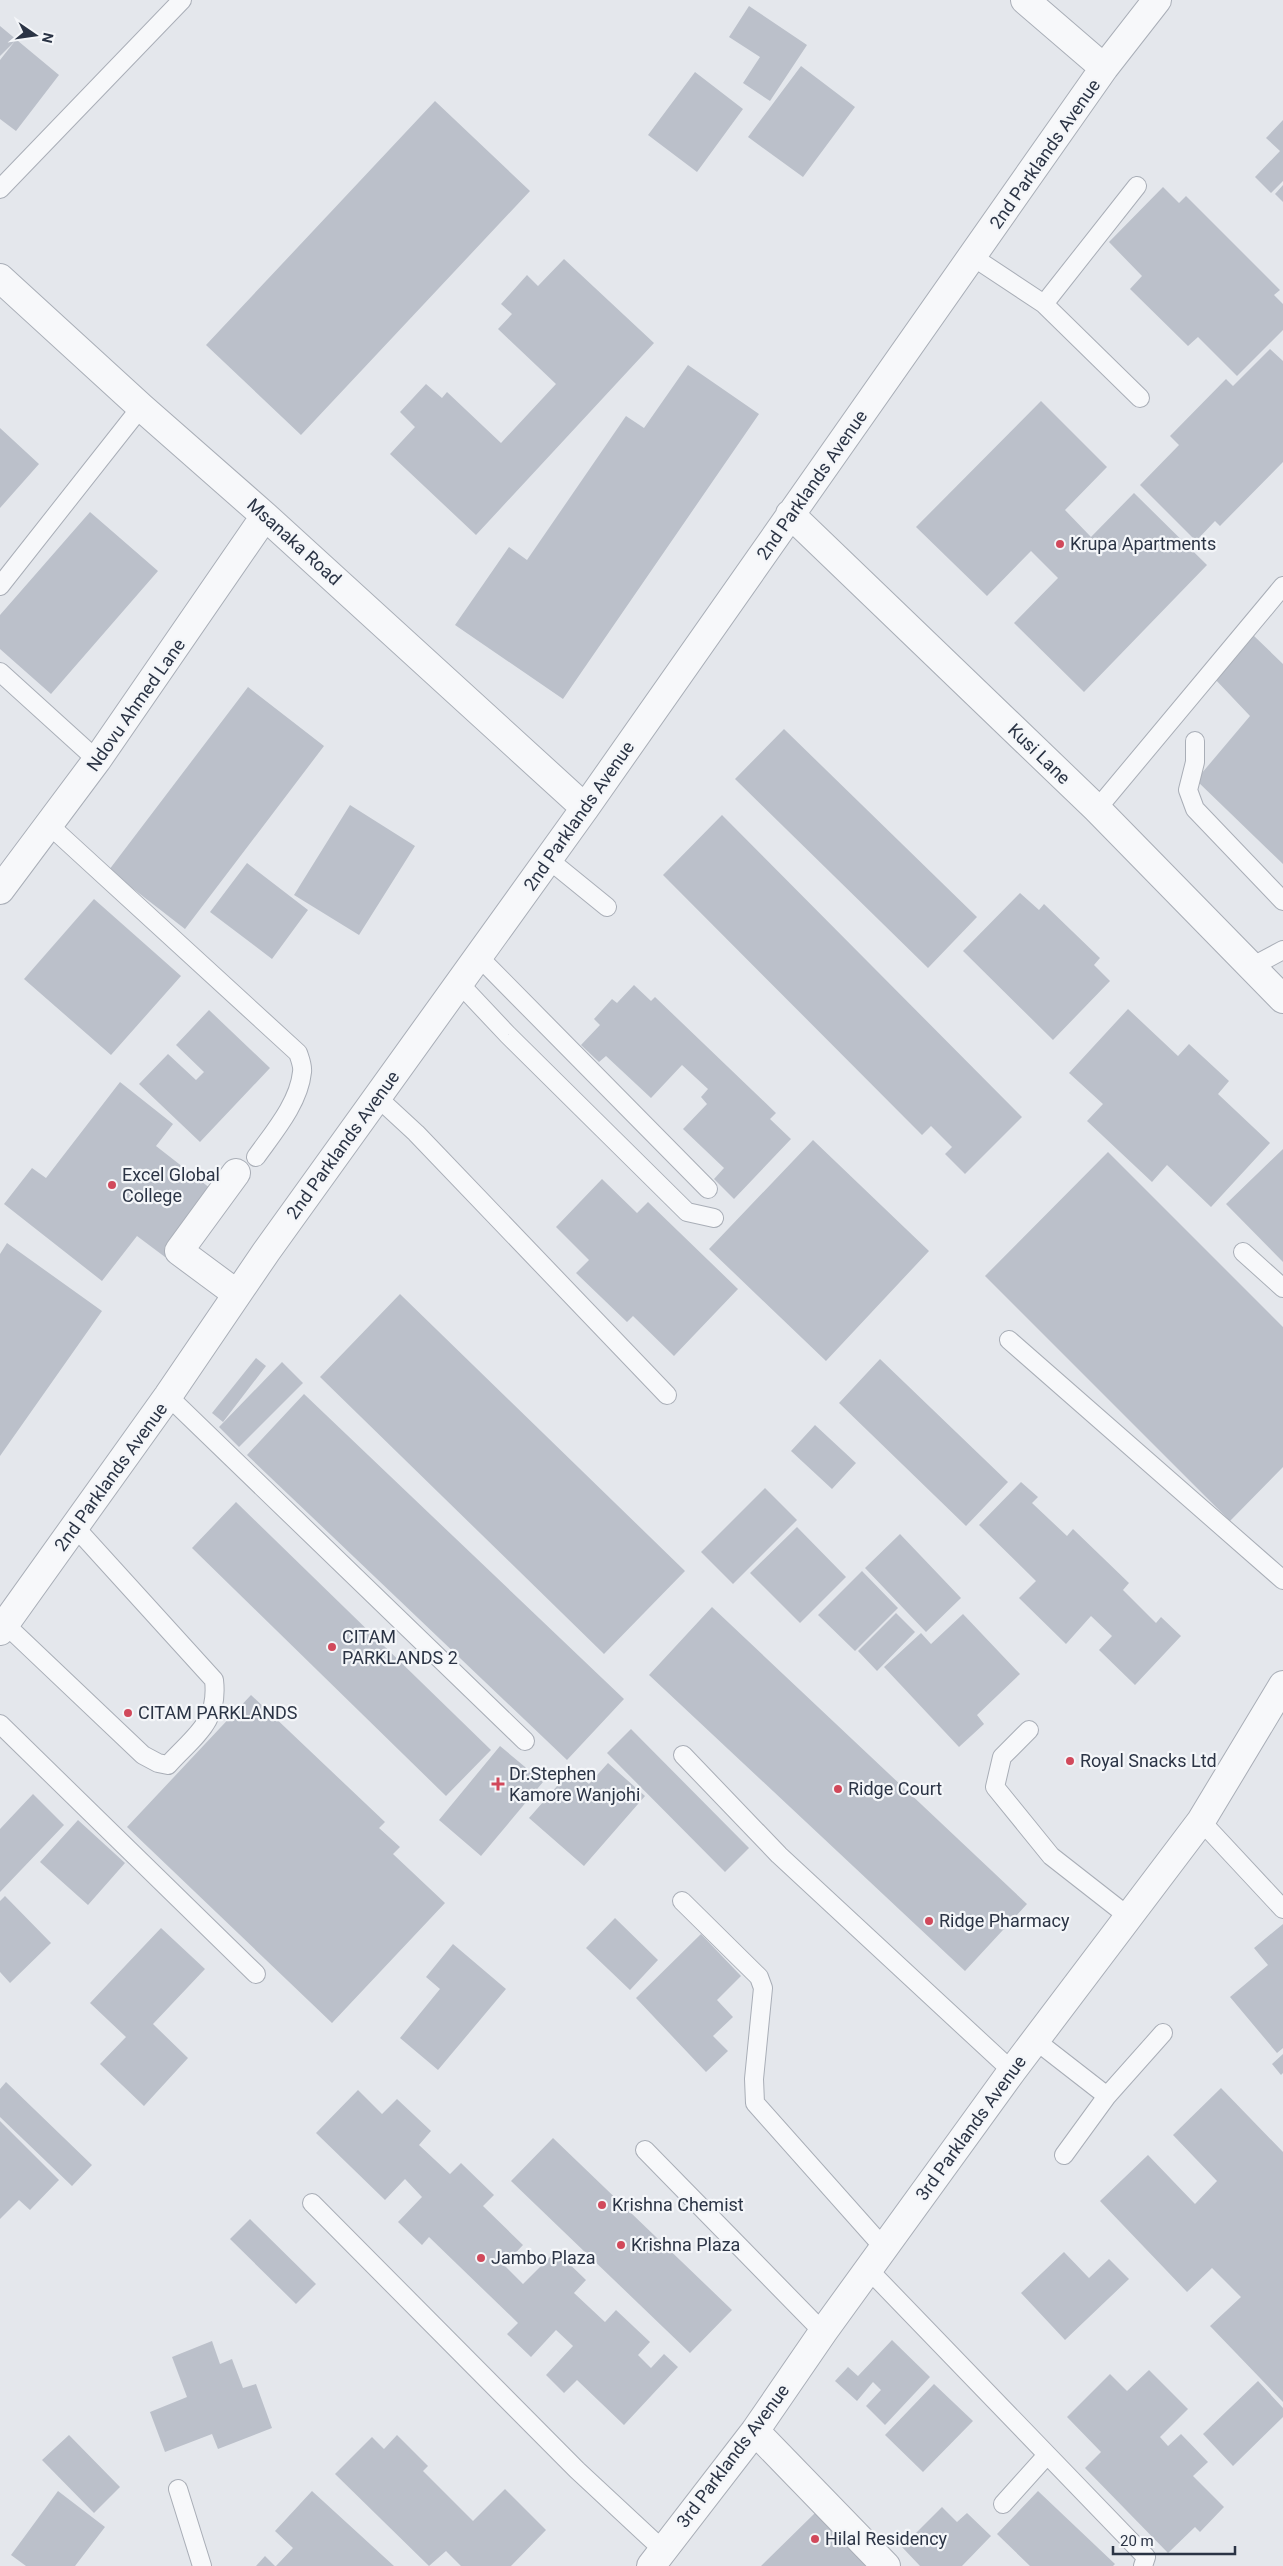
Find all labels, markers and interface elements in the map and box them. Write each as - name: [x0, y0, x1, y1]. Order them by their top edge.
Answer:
- north arrow: [10, 10, 60, 60]
- text: N: [39, 31, 57, 45]
- street label: 2nd Parklands Avenue: [985, 75, 1104, 233]
- street label: 2nd Parklands Avenue: [752, 406, 871, 564]
- street label: Msanaka Road: [243, 494, 346, 589]
- place label: Krupa Apartments: [1070, 533, 1216, 554]
- marker: Krupa Apartments: [1054, 538, 1066, 550]
- street label: Ndovu Ahmed Lane: [82, 634, 189, 775]
- street label: Kusi Lane: [1004, 719, 1075, 788]
- street label: 2nd Parklands Avenue: [519, 737, 638, 895]
- street label: 2nd Parklands Avenue: [282, 1067, 403, 1223]
- place label: Excel Global College: [122, 1164, 220, 1206]
- marker: Excel Global College: [106, 1179, 118, 1191]
- street label: 2nd Parklands Avenue: [50, 1399, 171, 1555]
- place label: CITAM PARKLANDS 2: [342, 1626, 458, 1668]
- marker: CITAM PARKLANDS 2: [326, 1641, 338, 1653]
- place label: CITAM PARKLANDS: [138, 1702, 298, 1723]
- marker: CITAM PARKLANDS: [122, 1707, 134, 1719]
- place label: Royal Snacks Ltd: [1080, 1750, 1217, 1771]
- marker: Royal Snacks Ltd: [1064, 1755, 1076, 1767]
- place label: Dr.Stephen Kamore Wanjohi: [509, 1763, 640, 1805]
- marker: Dr.Stephen Kamore Wanjohi: [491, 1777, 505, 1791]
- place label: Ridge Court: [848, 1778, 942, 1799]
- marker: Ridge Court: [832, 1783, 844, 1795]
- place label: Ridge Pharmacy: [939, 1910, 1070, 1931]
- marker: Ridge Pharmacy: [923, 1915, 935, 1927]
- street label: 3rd Parklands Avenue: [911, 2051, 1030, 2204]
- place label: Krishna Chemist: [612, 2194, 744, 2215]
- marker: Krishna Chemist: [596, 2199, 608, 2211]
- place label: Krishna Plaza: [631, 2234, 740, 2255]
- marker: Krishna Plaza: [615, 2239, 627, 2251]
- place label: Jambo Plaza: [491, 2247, 596, 2268]
- marker: Jambo Plaza: [475, 2252, 487, 2264]
- street label: 3rd Parklands Avenue: [672, 2380, 793, 2531]
- scale bar: [1113, 2524, 1236, 2556]
- place label: Hilal Residency: [825, 2528, 948, 2549]
- text: 20 m: [1120, 2532, 1154, 2550]
- marker: Hilal Residency: [809, 2533, 821, 2545]

